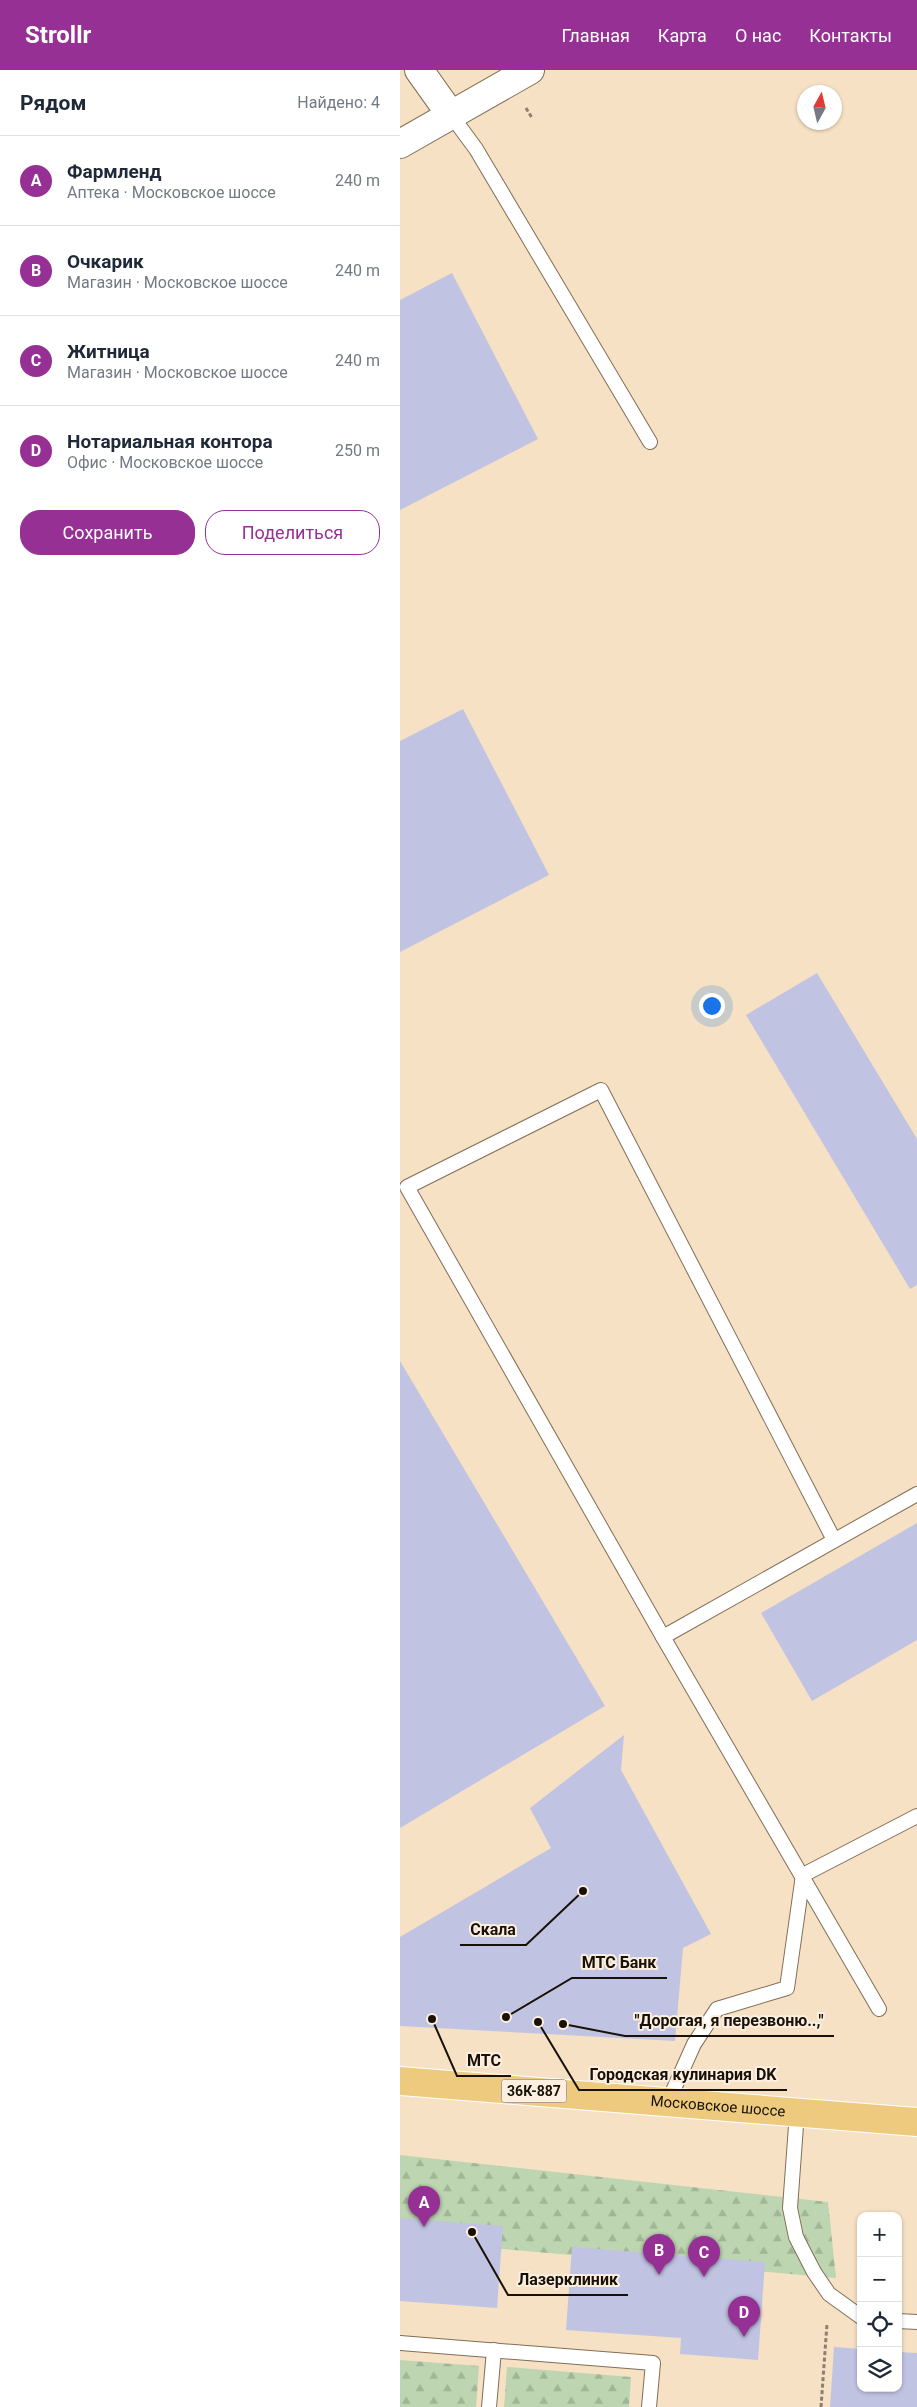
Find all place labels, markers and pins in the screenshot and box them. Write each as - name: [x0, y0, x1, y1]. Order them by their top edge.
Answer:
- callout: Скала: [460, 1914, 526, 1945]
- callout: МТС Банк: [572, 1947, 667, 1978]
- callout: "Дорогая, я перезвоню..,": [625, 2005, 834, 2036]
- callout: МТС: [457, 2045, 511, 2076]
- callout: Городская кулинария DK: [579, 2059, 787, 2090]
- pin: A: [408, 2186, 440, 2227]
- pin: B: [643, 2234, 675, 2275]
- pin: C: [688, 2236, 720, 2277]
- callout: Лазерклиник: [508, 2264, 628, 2295]
- pin: D: [728, 2296, 760, 2337]

